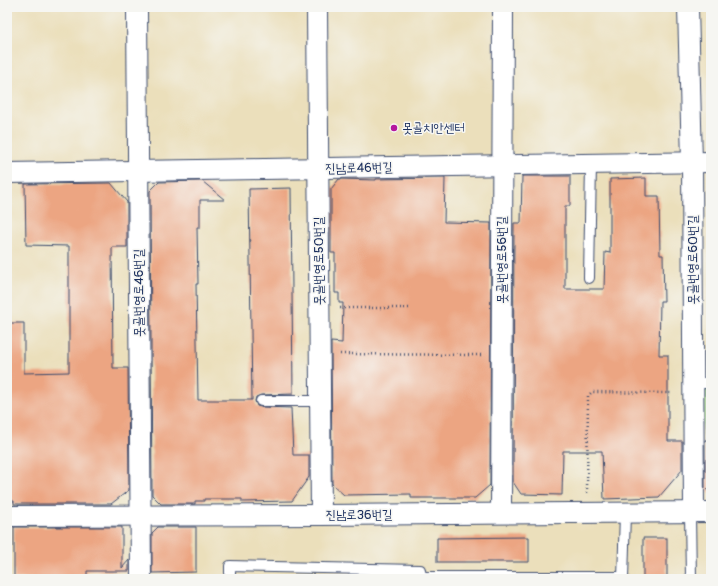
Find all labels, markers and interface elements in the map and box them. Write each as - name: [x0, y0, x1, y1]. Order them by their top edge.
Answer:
- place label: 못골치안센터: [402, 120, 465, 136]
- marker: 못골치안센터: [389, 123, 399, 133]
- street label: 진남로46번길: [325, 159, 393, 177]
- street label: 못골번영로60번길: [685, 215, 701, 305]
- street label: 못골번영로50번길: [311, 216, 327, 306]
- street label: 못골번영로56번길: [494, 216, 510, 304]
- street label: 못골번영로46번길: [131, 249, 147, 337]
- street label: 진남로36번길: [325, 507, 393, 523]

